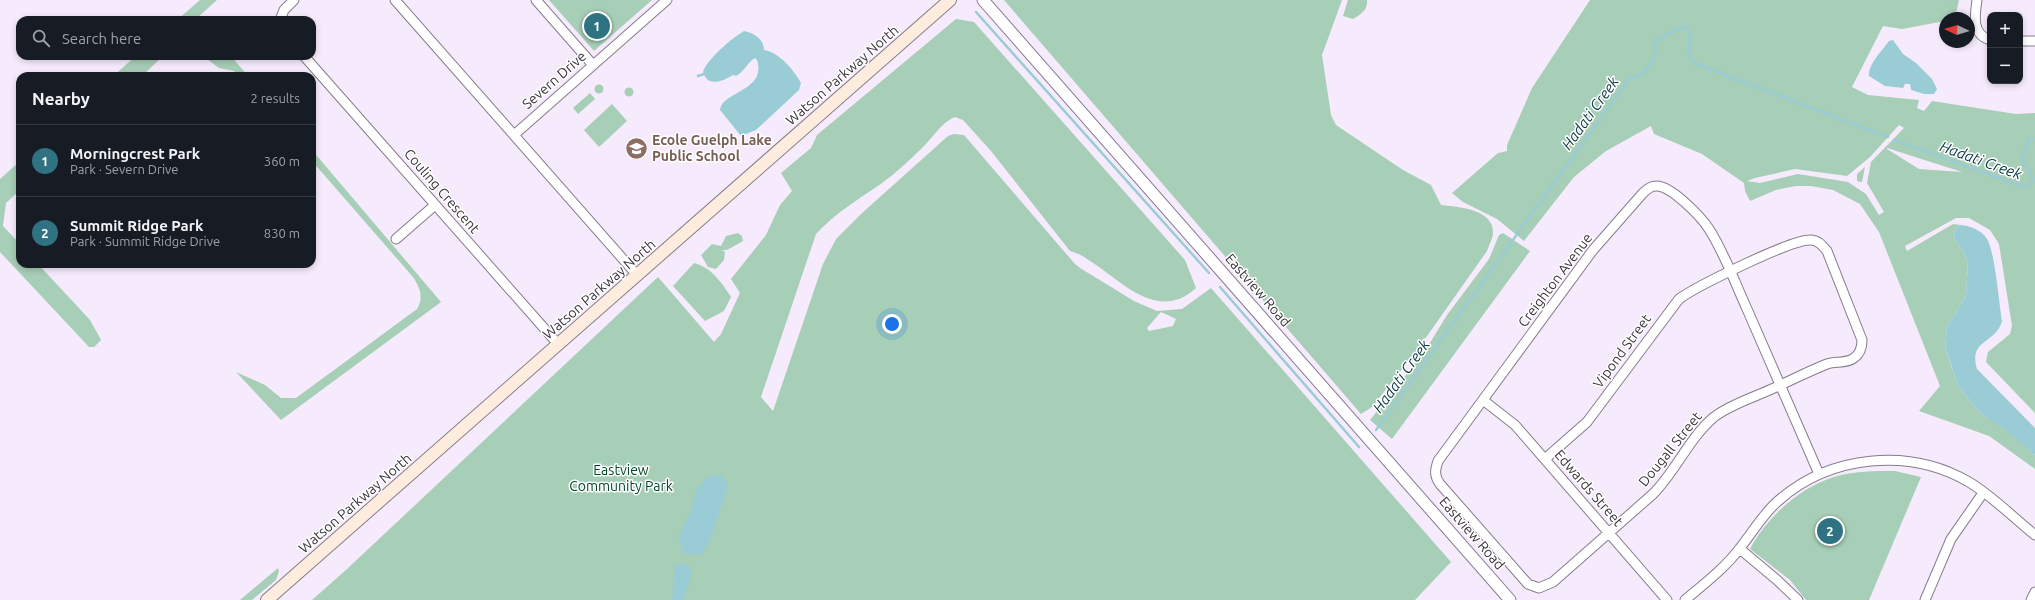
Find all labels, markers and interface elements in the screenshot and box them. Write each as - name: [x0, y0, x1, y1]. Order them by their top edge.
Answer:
- pin: 1: [584, 11, 610, 41]
- north arrow: [1939, 12, 1975, 48]
- map controls: [1987, 12, 2023, 84]
- button: +: [1987, 12, 2023, 48]
- search box: [16, 16, 316, 60]
- street label: Watson Parkway North: [783, 22, 901, 128]
- icon: search: [30, 27, 52, 49]
- text: Search here: [62, 30, 141, 47]
- street label: Severn Drive: [519, 48, 589, 112]
- button: −: [1987, 48, 2023, 84]
- water label: Hadati Creek: [1558, 73, 1622, 153]
- text: Nearby: [32, 89, 90, 108]
- text: 2 results: [250, 91, 300, 105]
- place label: Ecole Guelph Lake Public School: [652, 132, 772, 164]
- school or university icon: Ecole Guelph Lake Public School: [623, 135, 649, 161]
- water label: Hadati Creek: [1938, 137, 2024, 183]
- text: Morningcrest Park: [70, 145, 200, 162]
- street label: Couling Crescent: [401, 146, 483, 237]
- text: 1: [41, 154, 49, 168]
- text: 360 m: [264, 154, 300, 168]
- text: Park · Severn Drive: [70, 162, 179, 176]
- text: Summit Ridge Park: [70, 217, 203, 234]
- text: 2: [41, 226, 49, 240]
- text: 830 m: [264, 226, 300, 240]
- street label: Creighton Avenue: [1515, 230, 1595, 330]
- text: Park · Summit Ridge Drive: [70, 234, 220, 248]
- street label: Watson Parkway North: [540, 236, 658, 342]
- street label: Eastview Road: [1222, 250, 1294, 330]
- street label: Vipond Street: [1590, 310, 1655, 391]
- your location: [882, 314, 902, 334]
- water label: Hadati Creek: [1369, 336, 1433, 416]
- street label: Dougall Street: [1635, 408, 1705, 489]
- street label: Edwards Street: [1552, 447, 1627, 530]
- street label: Watson Parkway North: [296, 450, 414, 556]
- park label: Eastview Community Park: [569, 462, 673, 494]
- street label: Eastview Road: [1436, 493, 1508, 573]
- pin: 2: [1817, 516, 1843, 546]

